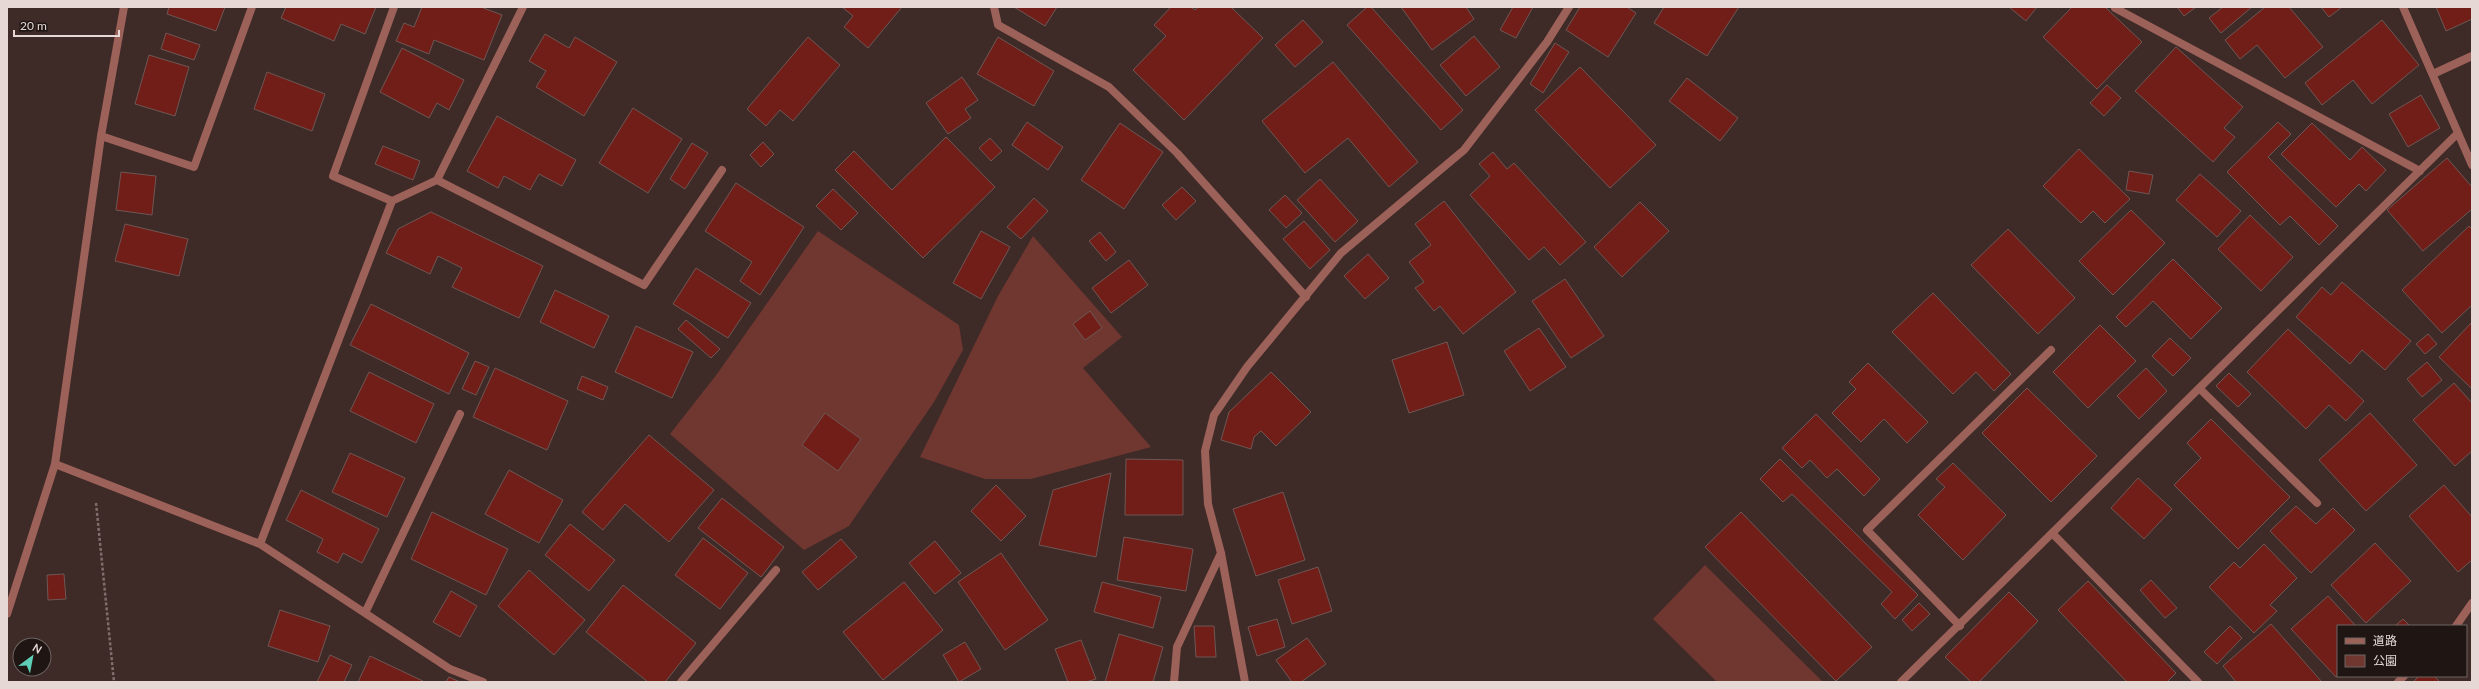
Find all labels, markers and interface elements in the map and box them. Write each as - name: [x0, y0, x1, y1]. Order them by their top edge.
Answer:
- scale bar: [14, 12, 119, 38]
- text: 20 m: [20, 18, 47, 33]
- legend: [2337, 625, 2467, 677]
- text: 道路: [2373, 633, 2397, 648]
- north arrow: [12, 637, 52, 677]
- text: N: [31, 640, 45, 656]
- text: 公園: [2373, 653, 2397, 668]

